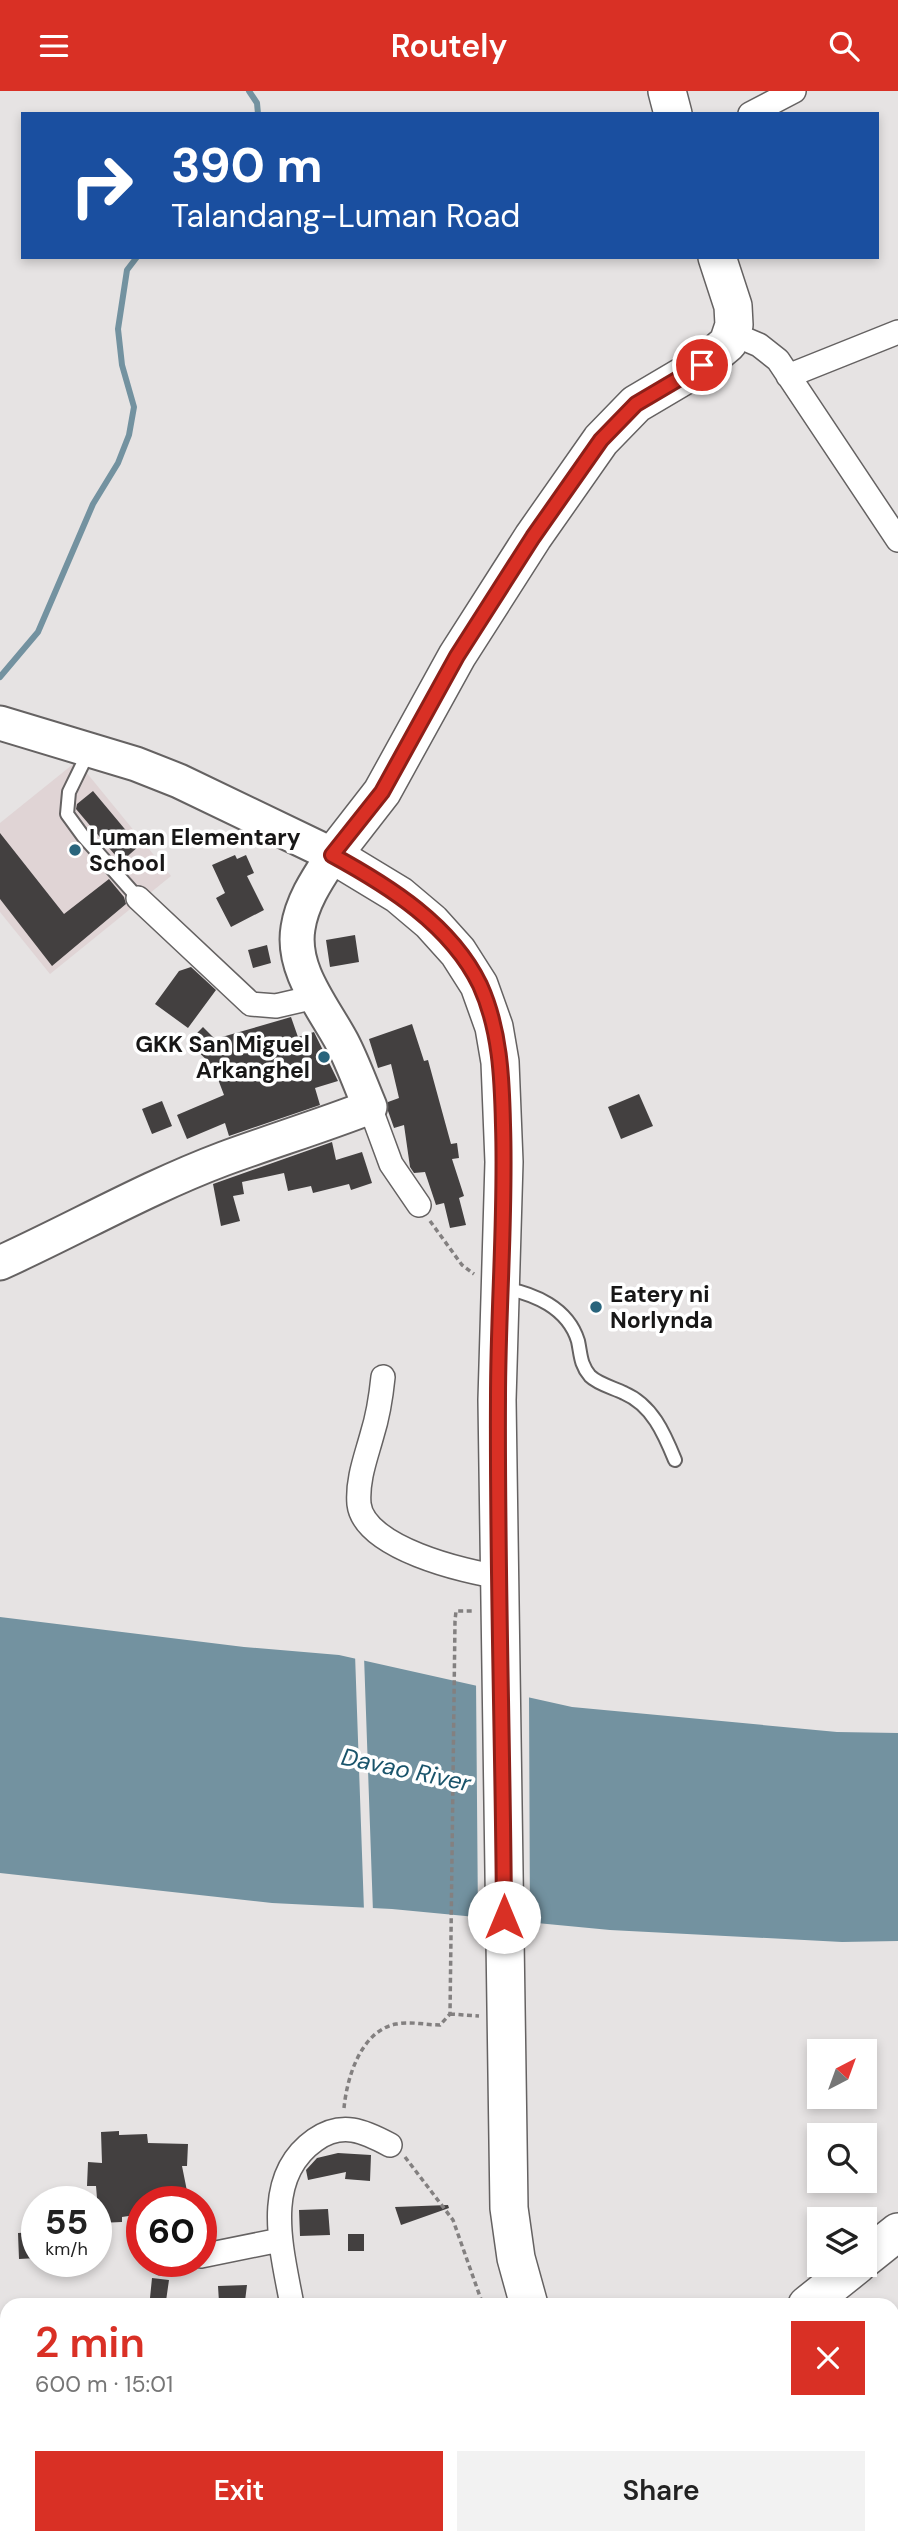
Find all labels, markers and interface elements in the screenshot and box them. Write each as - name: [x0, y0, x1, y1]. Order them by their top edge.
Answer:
- text: Routely: [391, 25, 507, 67]
- icon: menu: [35, 27, 73, 65]
- icon: search: [825, 27, 863, 65]
- text: 390 m: [171, 133, 323, 197]
- icon: right: [56, 140, 147, 231]
- text: Talandang-Luman Road: [171, 195, 520, 237]
- pin: [672, 335, 732, 395]
- icon: arrive: [683, 346, 721, 384]
- place label: Luman Elementary School: [89, 822, 301, 878]
- marker: Luman Elementary School: [67, 842, 83, 858]
- place label: GKK San Miguel Arkanghel: [135, 1029, 310, 1085]
- marker: GKK San Miguel Arkanghel: [316, 1049, 332, 1065]
- place label: Eatery ni Norlynda: [610, 1279, 713, 1335]
- marker: Eatery ni Norlynda: [588, 1299, 604, 1315]
- water label: Davao River: [338, 1741, 475, 1799]
- position arrow: [467, 1880, 541, 1954]
- north arrow: [807, 2039, 877, 2109]
- map controls: [807, 2039, 877, 2277]
- button: search: [807, 2123, 877, 2193]
- speed limit sign: 60: [126, 2186, 217, 2277]
- text: 55: [45, 2199, 88, 2245]
- button: layers: [807, 2207, 877, 2277]
- text: km/h: [45, 2237, 88, 2261]
- text: 2 min: [35, 2315, 145, 2370]
- button: close: [791, 2321, 865, 2395]
- text: 600 m · 15:01: [35, 2369, 173, 2399]
- button: Exit: [35, 2451, 443, 2531]
- button: Share: [457, 2451, 865, 2531]

